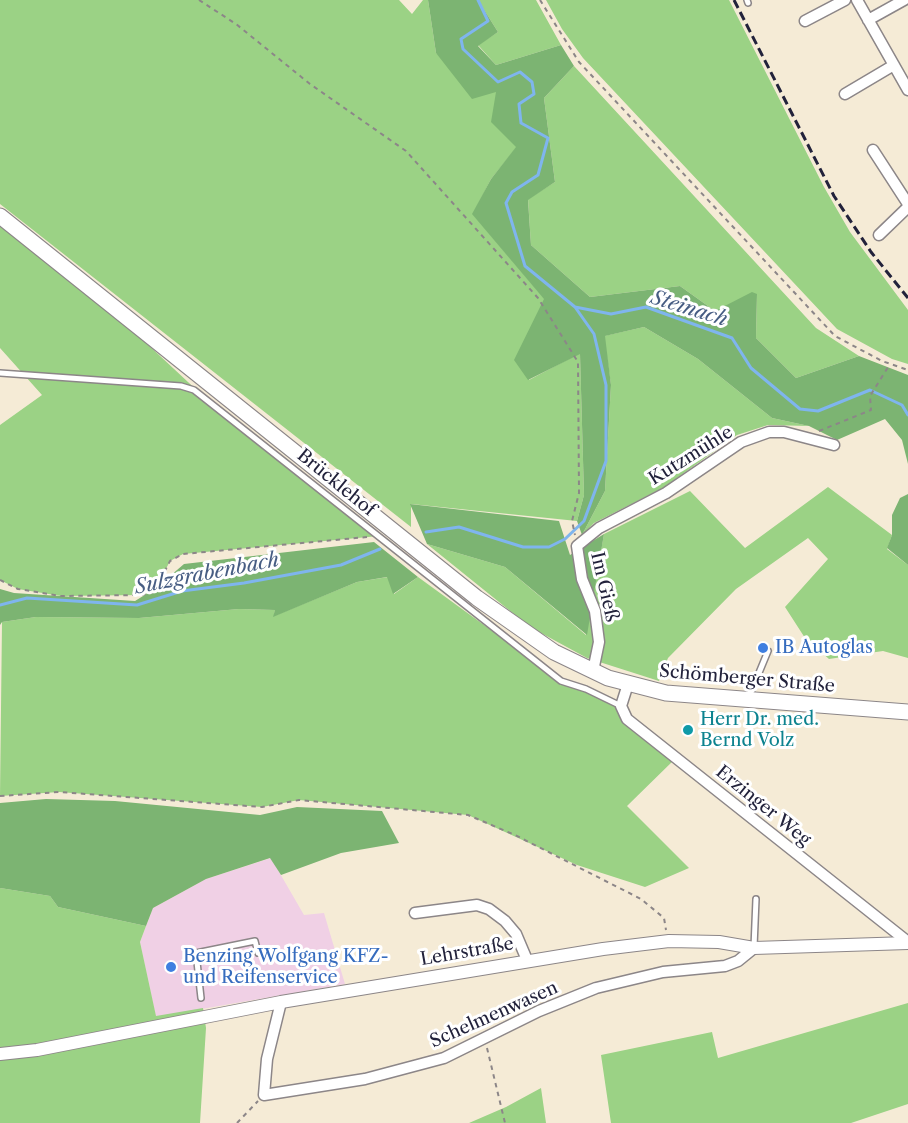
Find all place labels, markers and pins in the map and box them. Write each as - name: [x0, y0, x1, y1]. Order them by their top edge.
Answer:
- place label: IB Autoglas: [775, 637, 873, 659]
- marker: IB Autoglas: [756, 641, 770, 655]
- place label: Herr Dr. med. Bernd Volz: [700, 709, 819, 752]
- marker: Herr Dr. med. Bernd Volz: [681, 723, 695, 737]
- place label: Benzing Wolfgang KFZ- und Reifenservice: [183, 946, 389, 988]
- marker: Benzing Wolfgang KFZ- und Reifenservice: [164, 960, 178, 974]

